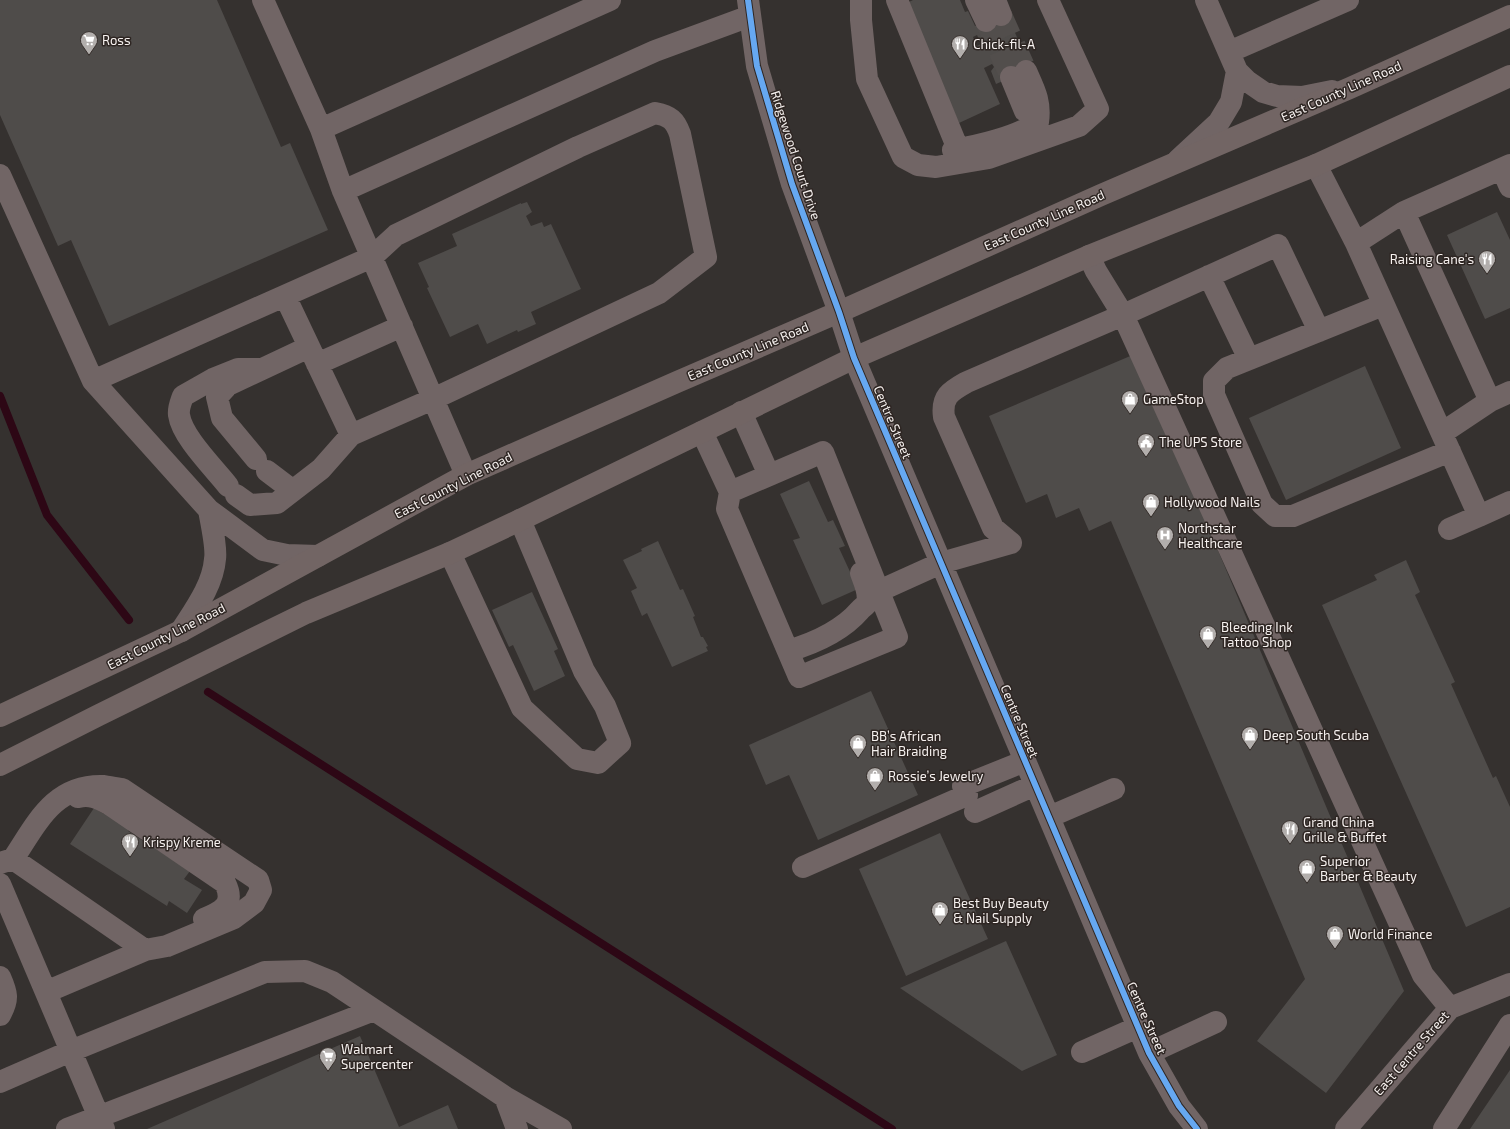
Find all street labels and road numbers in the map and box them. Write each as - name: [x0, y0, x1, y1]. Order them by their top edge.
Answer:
- street label: East County Line Road: [1278, 57, 1404, 125]
- street label: Ridgewood Court Drive: [768, 88, 824, 222]
- street label: East County Line Road: [981, 186, 1107, 254]
- street label: East County Line Road: [685, 318, 811, 384]
- street label: Centre Street: [870, 383, 916, 461]
- street label: East County Line Road: [391, 448, 515, 522]
- street label: East County Line Road: [104, 599, 228, 673]
- street label: Centre Street: [997, 682, 1043, 760]
- street label: Centre Street: [1124, 979, 1170, 1057]
- street label: East Centre Street: [1370, 1007, 1452, 1099]

